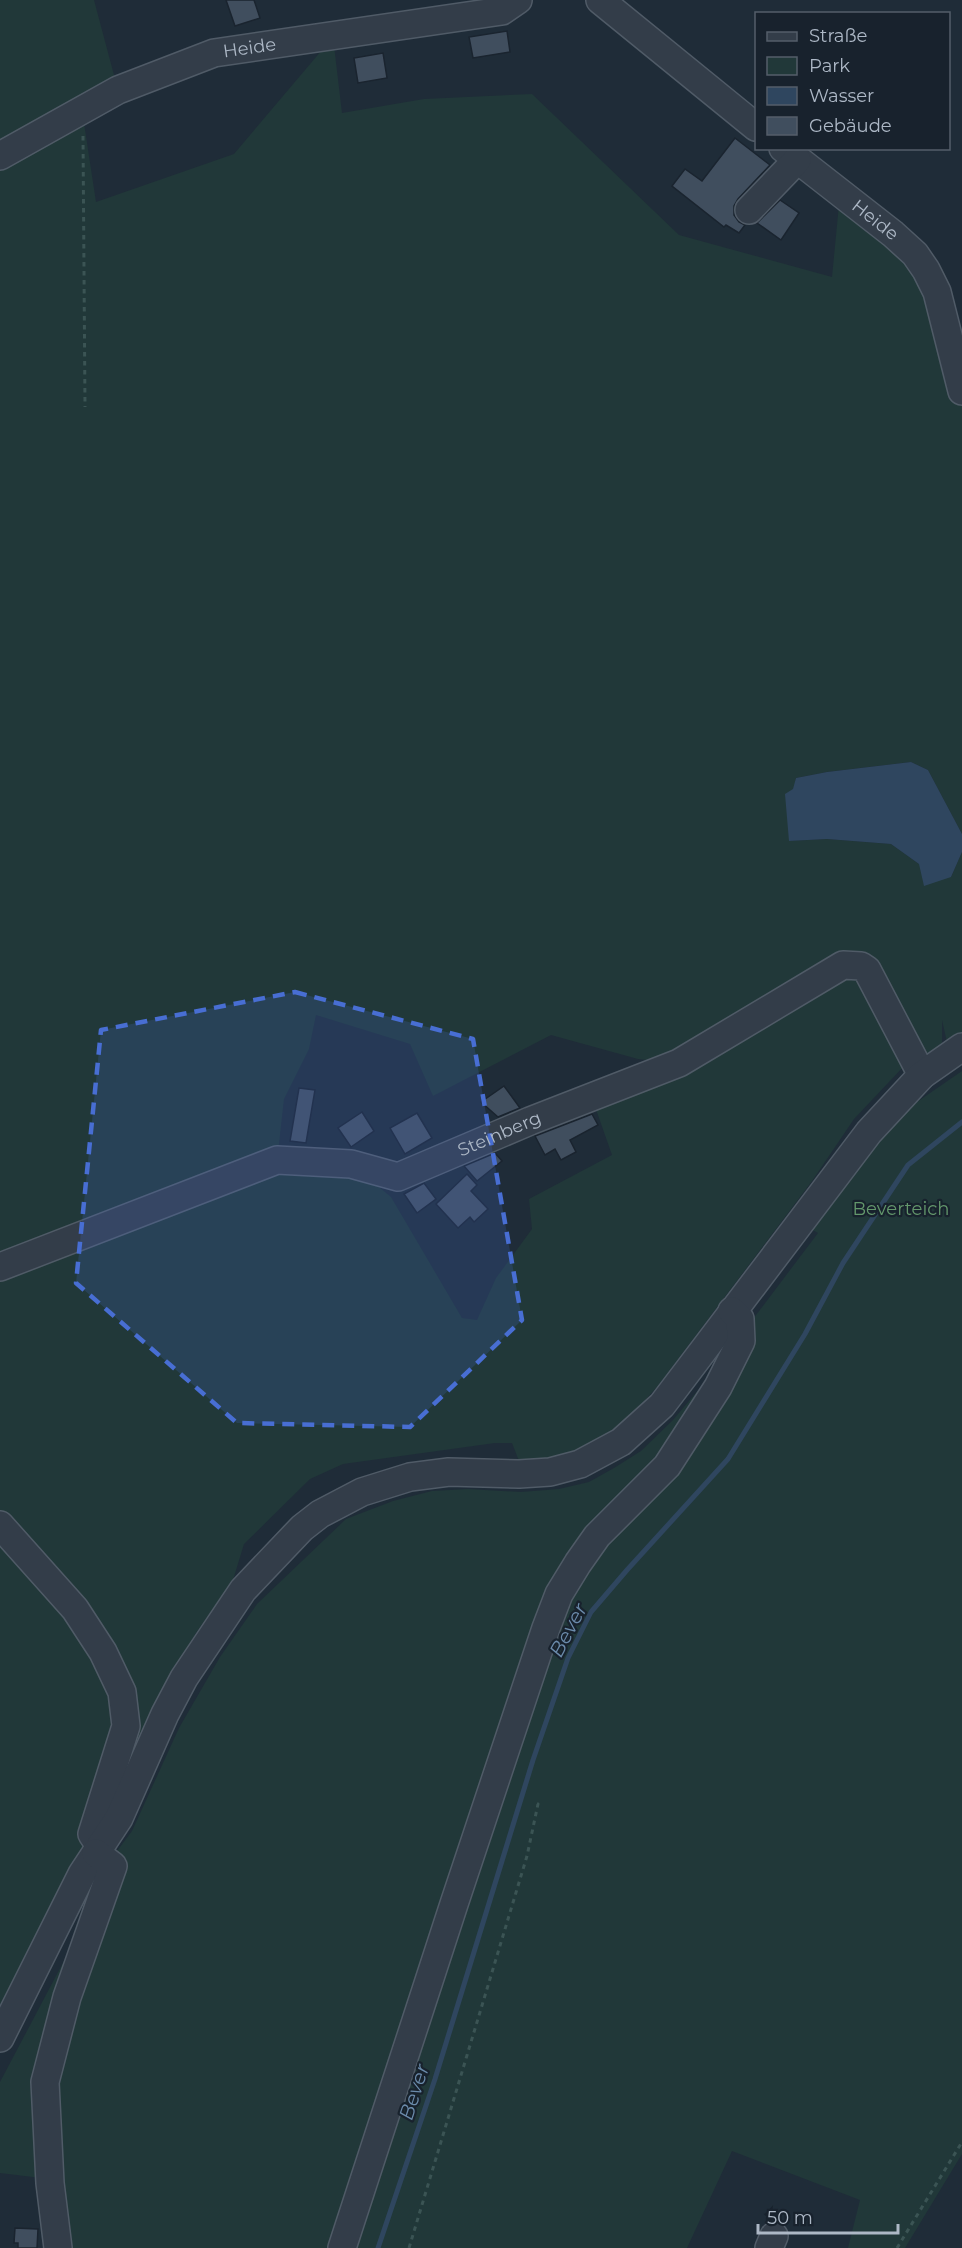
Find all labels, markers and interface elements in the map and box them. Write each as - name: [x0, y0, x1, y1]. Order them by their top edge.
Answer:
- legend: [755, 12, 950, 150]
- text: Straße: [809, 25, 868, 47]
- street label: Heide: [222, 33, 278, 63]
- text: Park: [809, 55, 850, 77]
- text: Wasser: [809, 85, 874, 107]
- text: Gebäude: [809, 115, 892, 137]
- street label: Heide: [847, 195, 903, 245]
- street label: Steinberg: [454, 1107, 544, 1161]
- park label: Beverteich: [853, 1198, 949, 1220]
- water label: Bever: [544, 1598, 593, 1661]
- water label: Bever: [394, 2060, 435, 2123]
- scale bar: [758, 2197, 898, 2235]
- text: 50 m: [767, 2207, 813, 2229]

